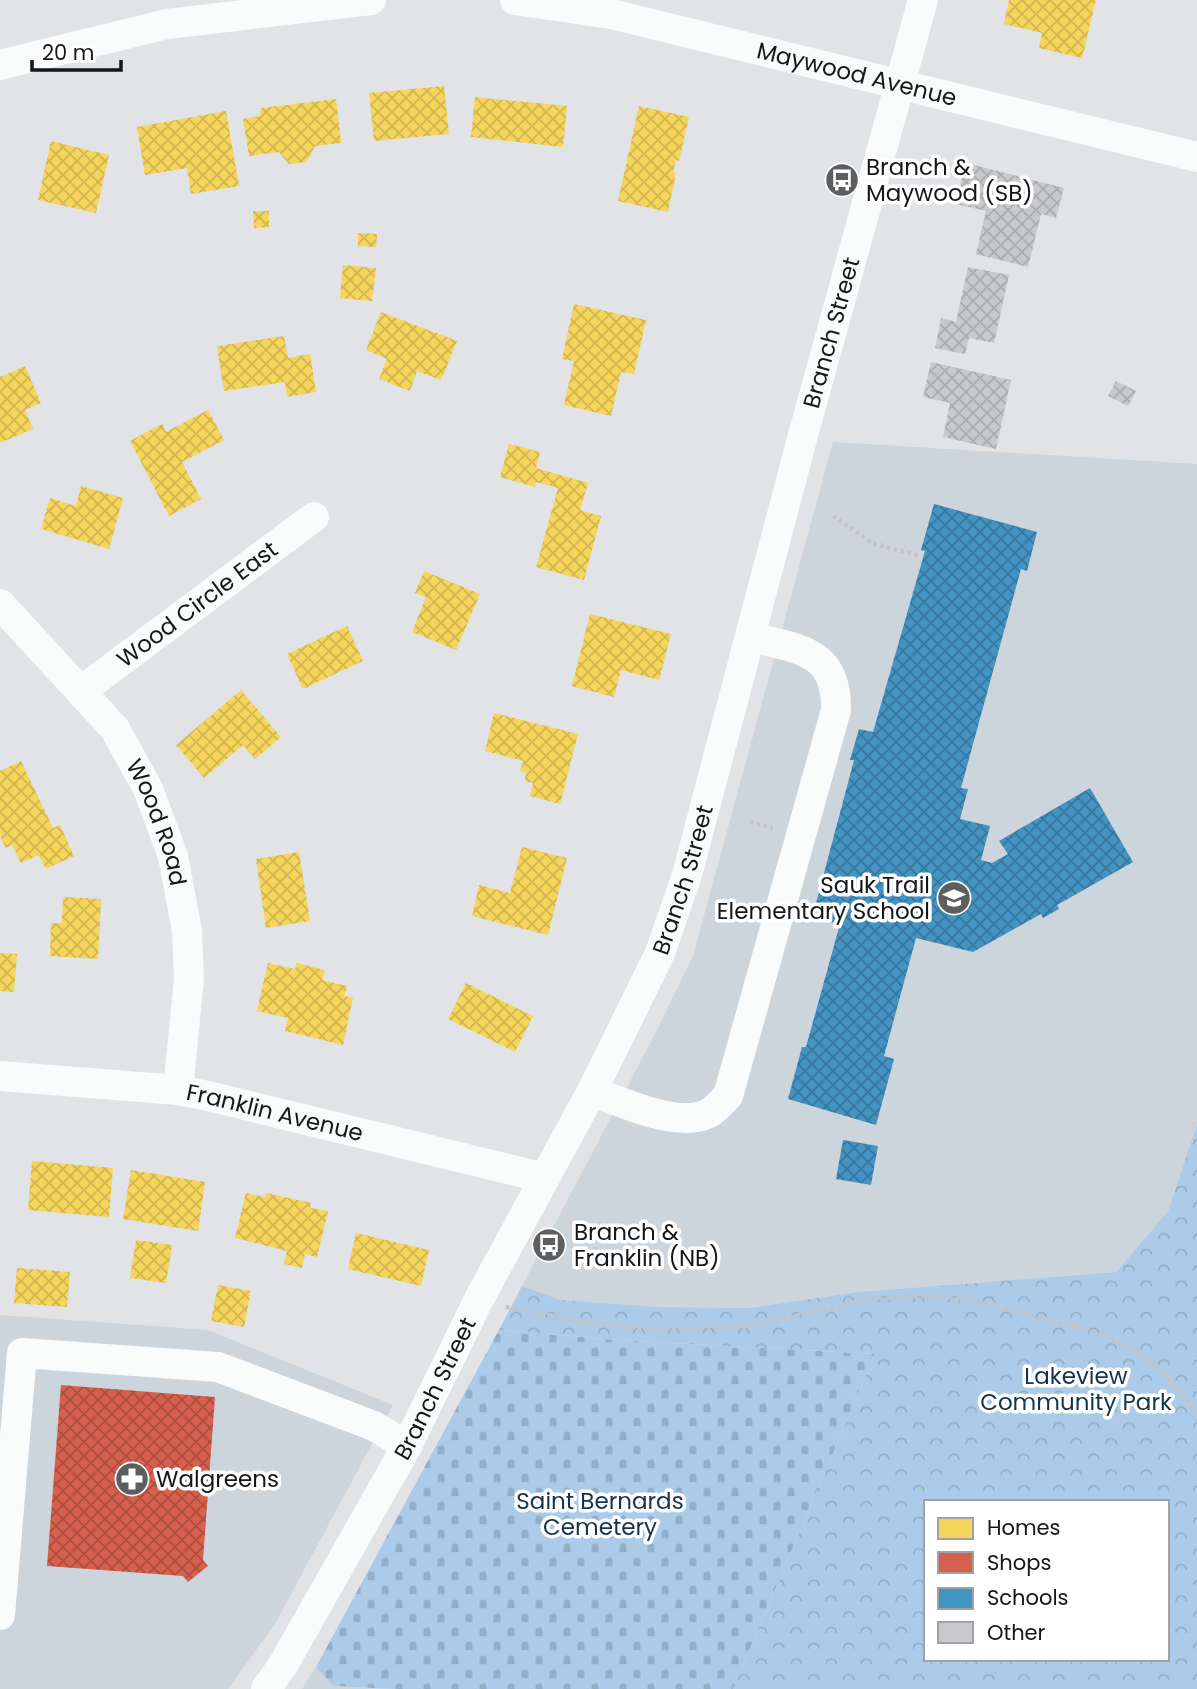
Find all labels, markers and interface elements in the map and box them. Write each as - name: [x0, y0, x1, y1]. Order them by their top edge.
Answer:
- scale bar: [32, 28, 121, 72]
- street label: Maywood Avenue: [753, 34, 960, 114]
- text: 20 m: [42, 38, 95, 67]
- place label: Branch & Maywood (SB): [866, 151, 1033, 209]
- bus stop icon: Branch & Maywood (SB): [823, 161, 861, 199]
- street label: Branch Street: [795, 254, 867, 412]
- street label: Wood Circle East: [110, 534, 284, 675]
- street label: Wood Road: [119, 753, 194, 888]
- street label: Branch Street: [645, 802, 721, 959]
- place label: Sauk Trail Elementary School: [717, 869, 930, 927]
- school or university icon: Sauk Trail Elementary School: [935, 879, 973, 917]
- street label: Franklin Avenue: [184, 1076, 367, 1149]
- place label: Branch & Franklin (NB): [574, 1216, 720, 1274]
- bus stop icon: Branch & Franklin (NB): [530, 1226, 568, 1264]
- street label: Branch Street: [386, 1312, 484, 1466]
- park label: Lakeview Community Park: [980, 1360, 1172, 1418]
- pharmacy icon: Walgreens: [113, 1460, 151, 1498]
- place label: Walgreens: [156, 1463, 279, 1495]
- park label: Saint Bernards Cemetery: [516, 1485, 684, 1543]
- legend: [924, 1500, 1169, 1661]
- text: Homes: [987, 1513, 1061, 1542]
- text: Shops: [987, 1548, 1051, 1577]
- text: Schools: [987, 1583, 1069, 1612]
- text: Other: [987, 1618, 1046, 1647]

